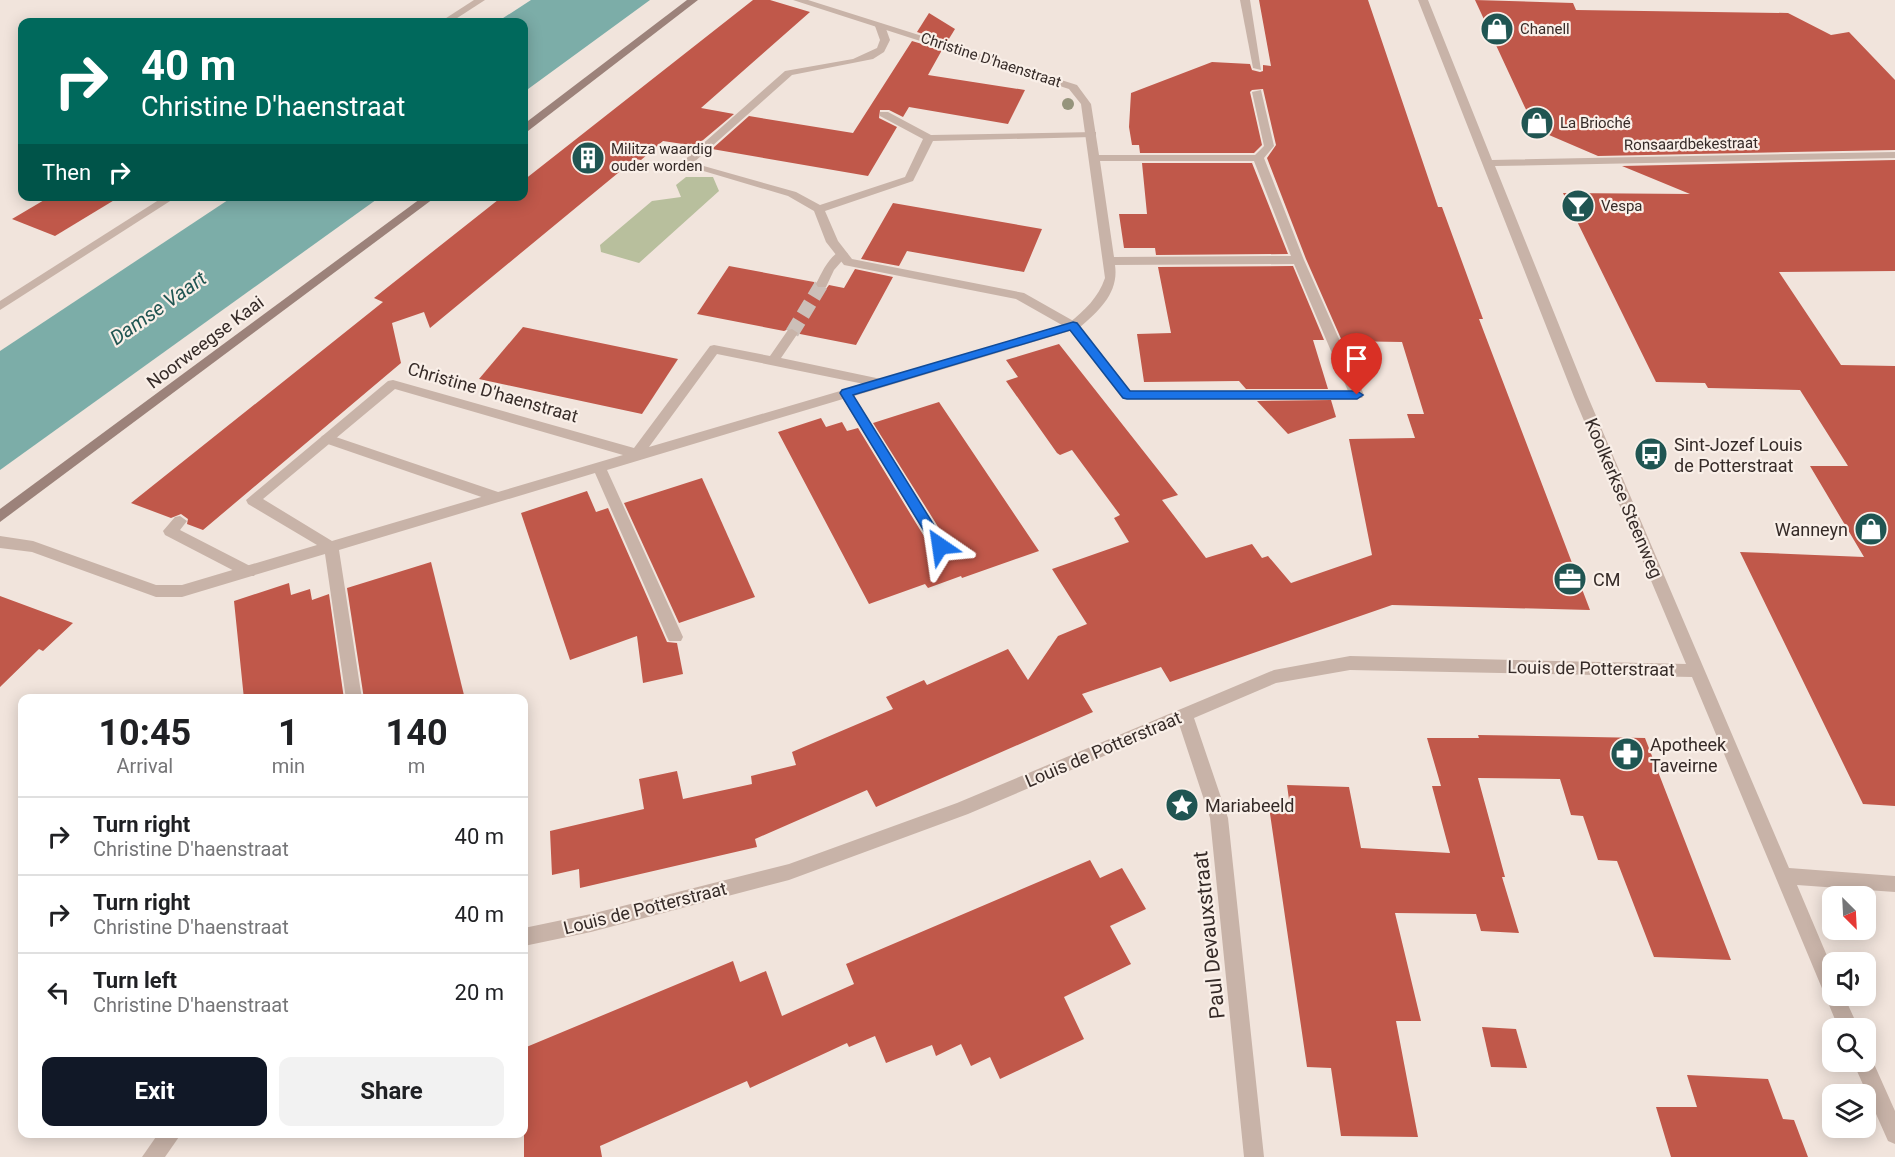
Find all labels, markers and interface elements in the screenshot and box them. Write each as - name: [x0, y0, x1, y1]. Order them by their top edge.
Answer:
- shop icon: Chanell: [1479, 11, 1515, 47]
- place label: Chanell: [1520, 20, 1570, 38]
- street label: Christine D'haenstraat: [918, 29, 1064, 91]
- text: 40 m: [141, 41, 236, 90]
- icon: right: [42, 42, 120, 120]
- text: Christine D'haenstraat: [141, 91, 405, 123]
- shop icon: La Brioché: [1519, 105, 1555, 141]
- place label: La Brioché: [1560, 114, 1631, 132]
- street label: Ronsaardbekestraat: [1624, 134, 1758, 154]
- building icon: Militza waardig ouder worden: [570, 140, 606, 176]
- place label: Militza waardig ouder worden: [611, 140, 712, 175]
- icon: right: [103, 156, 136, 189]
- text: Then: [42, 160, 91, 185]
- bar icon: Vespa: [1560, 188, 1596, 224]
- place label: Vespa: [1601, 197, 1643, 215]
- water label: Damse Vaart: [105, 266, 211, 350]
- street label: Noorweegse Kaai: [142, 291, 268, 393]
- pin: [1331, 333, 1382, 395]
- icon: arrive: [1340, 342, 1373, 375]
- street label: Christine D'haenstraat: [405, 358, 581, 426]
- street label: Koolkerkse Steenweg: [1581, 415, 1667, 581]
- place label: Sint-Jozef Louis de Potterstraat: [1674, 434, 1803, 476]
- bus stop icon: Sint-Jozef Louis de Potterstraat: [1633, 436, 1669, 472]
- shop icon: Wanneyn: [1853, 511, 1889, 547]
- position arrow: [908, 514, 972, 578]
- place label: Wanneyn: [1775, 519, 1848, 540]
- office icon: CM: [1552, 561, 1588, 597]
- place label: CM: [1593, 569, 1620, 590]
- street label: Louis de Potterstraat: [1507, 656, 1675, 680]
- street label: Louis de Potterstraat: [1022, 707, 1184, 791]
- text: 10:45: [98, 712, 191, 754]
- text: 1: [278, 712, 299, 754]
- text: 140: [386, 712, 448, 754]
- place label: Apotheek Taveirne: [1650, 734, 1727, 776]
- pharmacy icon: Apotheek Taveirne: [1609, 736, 1645, 772]
- text: Arrival: [116, 754, 173, 778]
- text: min: [272, 754, 305, 778]
- text: m: [408, 754, 425, 778]
- place icon: Mariabeeld: [1164, 787, 1200, 823]
- place label: Mariabeeld: [1205, 795, 1295, 816]
- text: Turn right: [93, 812, 190, 837]
- icon: right: [42, 820, 75, 853]
- text: 40 m: [455, 824, 504, 849]
- text: Christine D'haenstraat: [93, 837, 289, 861]
- street label: Paul Devauxstraat: [1188, 850, 1230, 1020]
- street label: Louis de Potterstraat: [561, 878, 729, 938]
- north arrow: [1822, 886, 1876, 940]
- map controls: [1822, 886, 1876, 1138]
- text: Turn right: [93, 890, 190, 915]
- icon: right: [42, 898, 75, 931]
- text: 40 m: [455, 902, 504, 927]
- text: Christine D'haenstraat: [93, 915, 289, 939]
- button: sound: [1822, 952, 1876, 1006]
- text: Turn left: [93, 968, 177, 993]
- icon: left: [42, 976, 75, 1009]
- text: 20 m: [455, 980, 504, 1005]
- text: Christine D'haenstraat: [93, 993, 289, 1017]
- button: search: [1822, 1018, 1876, 1072]
- button: Exit: [42, 1057, 267, 1126]
- button: Share: [279, 1057, 504, 1126]
- button: layers: [1822, 1084, 1876, 1138]

